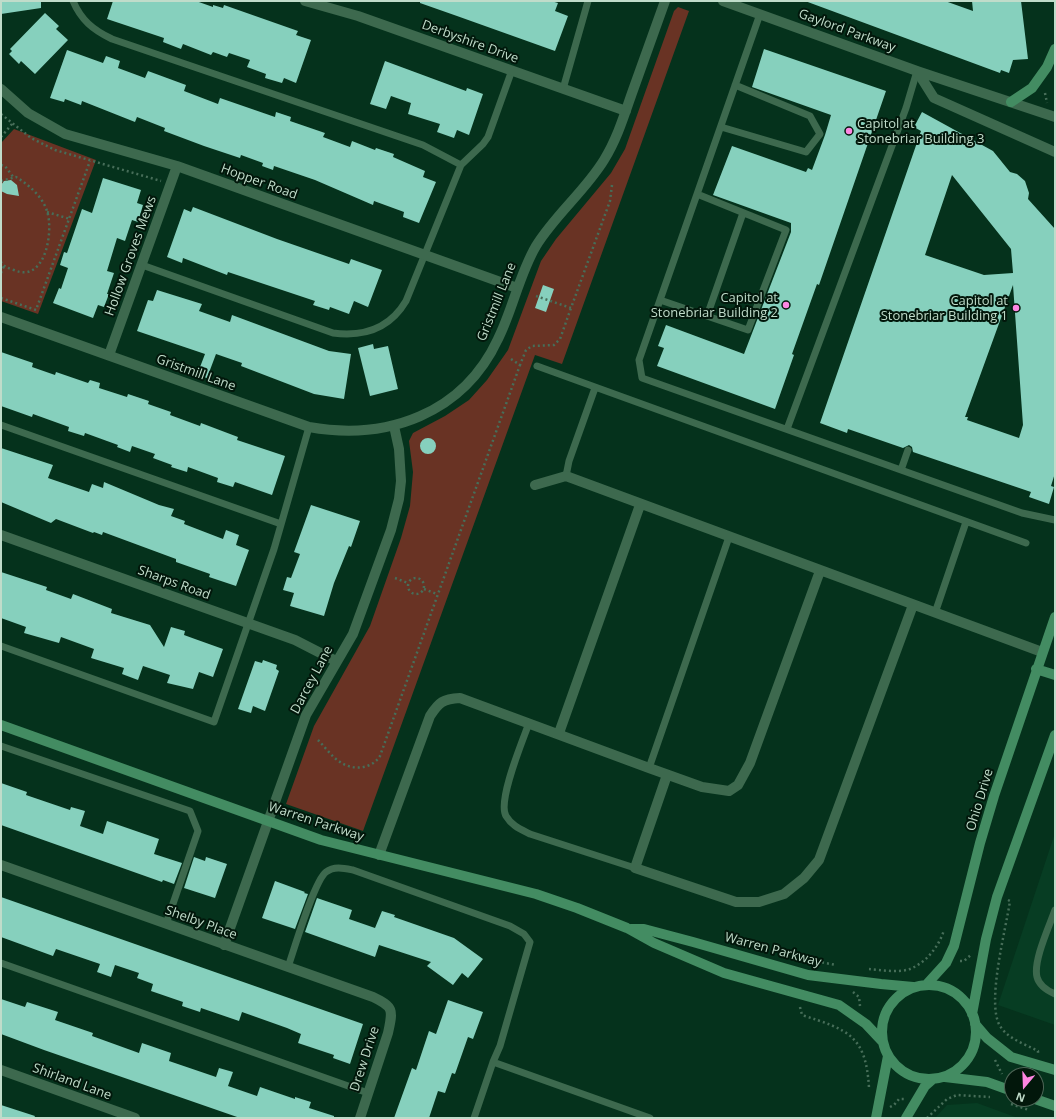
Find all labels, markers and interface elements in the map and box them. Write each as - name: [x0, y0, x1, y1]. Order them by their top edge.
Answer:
- street label: Gaylord Parkway: [796, 6, 898, 56]
- street label: Derbyshire Drive: [420, 17, 520, 67]
- place label: Capitol at Stonebriar Building 3: [857, 116, 984, 147]
- marker: Capitol at Stonebriar Building 3: [844, 126, 854, 136]
- street label: Hopper Road: [219, 161, 299, 203]
- street label: Hollow Groves Mews: [102, 194, 160, 318]
- street label: Gristmill Lane: [474, 260, 520, 344]
- place label: Capitol at Stonebriar Building 2: [651, 290, 778, 321]
- place label: Capitol at Stonebriar Building 1: [881, 293, 1008, 324]
- marker: Capitol at Stonebriar Building 2: [781, 300, 791, 310]
- marker: Capitol at Stonebriar Building 1: [1011, 303, 1021, 313]
- street label: Gristmill Lane: [154, 351, 238, 395]
- street label: Sharps Road: [136, 563, 212, 603]
- street label: Darcey Lane: [288, 643, 336, 717]
- street label: Ohio Drive: [963, 767, 997, 833]
- street label: Warren Parkway: [266, 799, 366, 845]
- street label: Shelby Place: [163, 903, 239, 943]
- street label: Warren Parkway: [723, 930, 823, 970]
- street label: Drew Drive: [347, 1025, 383, 1093]
- street label: Shirland Lane: [30, 1061, 114, 1103]
- north arrow: [1004, 1067, 1044, 1107]
- text: N: [1014, 1089, 1027, 1106]

